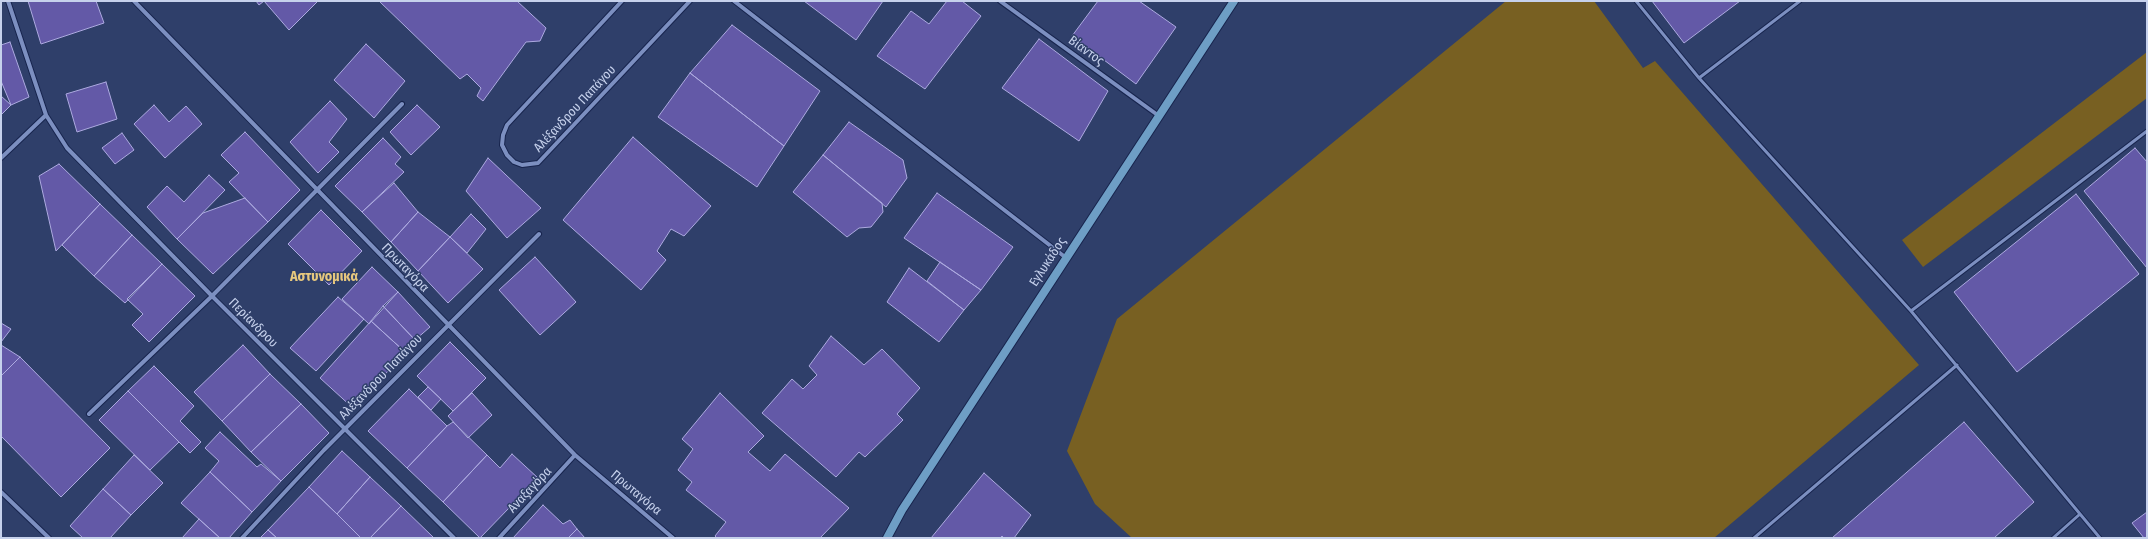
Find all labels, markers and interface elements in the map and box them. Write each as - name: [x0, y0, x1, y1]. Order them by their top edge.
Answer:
- street label: Βίαντος: [1065, 33, 1107, 69]
- street label: Αλέξανδρου Παπάγου: [531, 62, 619, 156]
- street label: Εγλυκάδος: [1026, 234, 1070, 290]
- street label: Πρωταγόρα: [378, 240, 432, 296]
- district label: Αστυνομικά: [290, 269, 358, 285]
- street label: Περίανδρου: [225, 295, 281, 351]
- street label: Αλέξανδρου Παπάγου: [336, 331, 426, 423]
- street label: Αναξαγόρα: [505, 464, 555, 516]
- street label: Πρωταγόρα: [607, 467, 665, 519]

